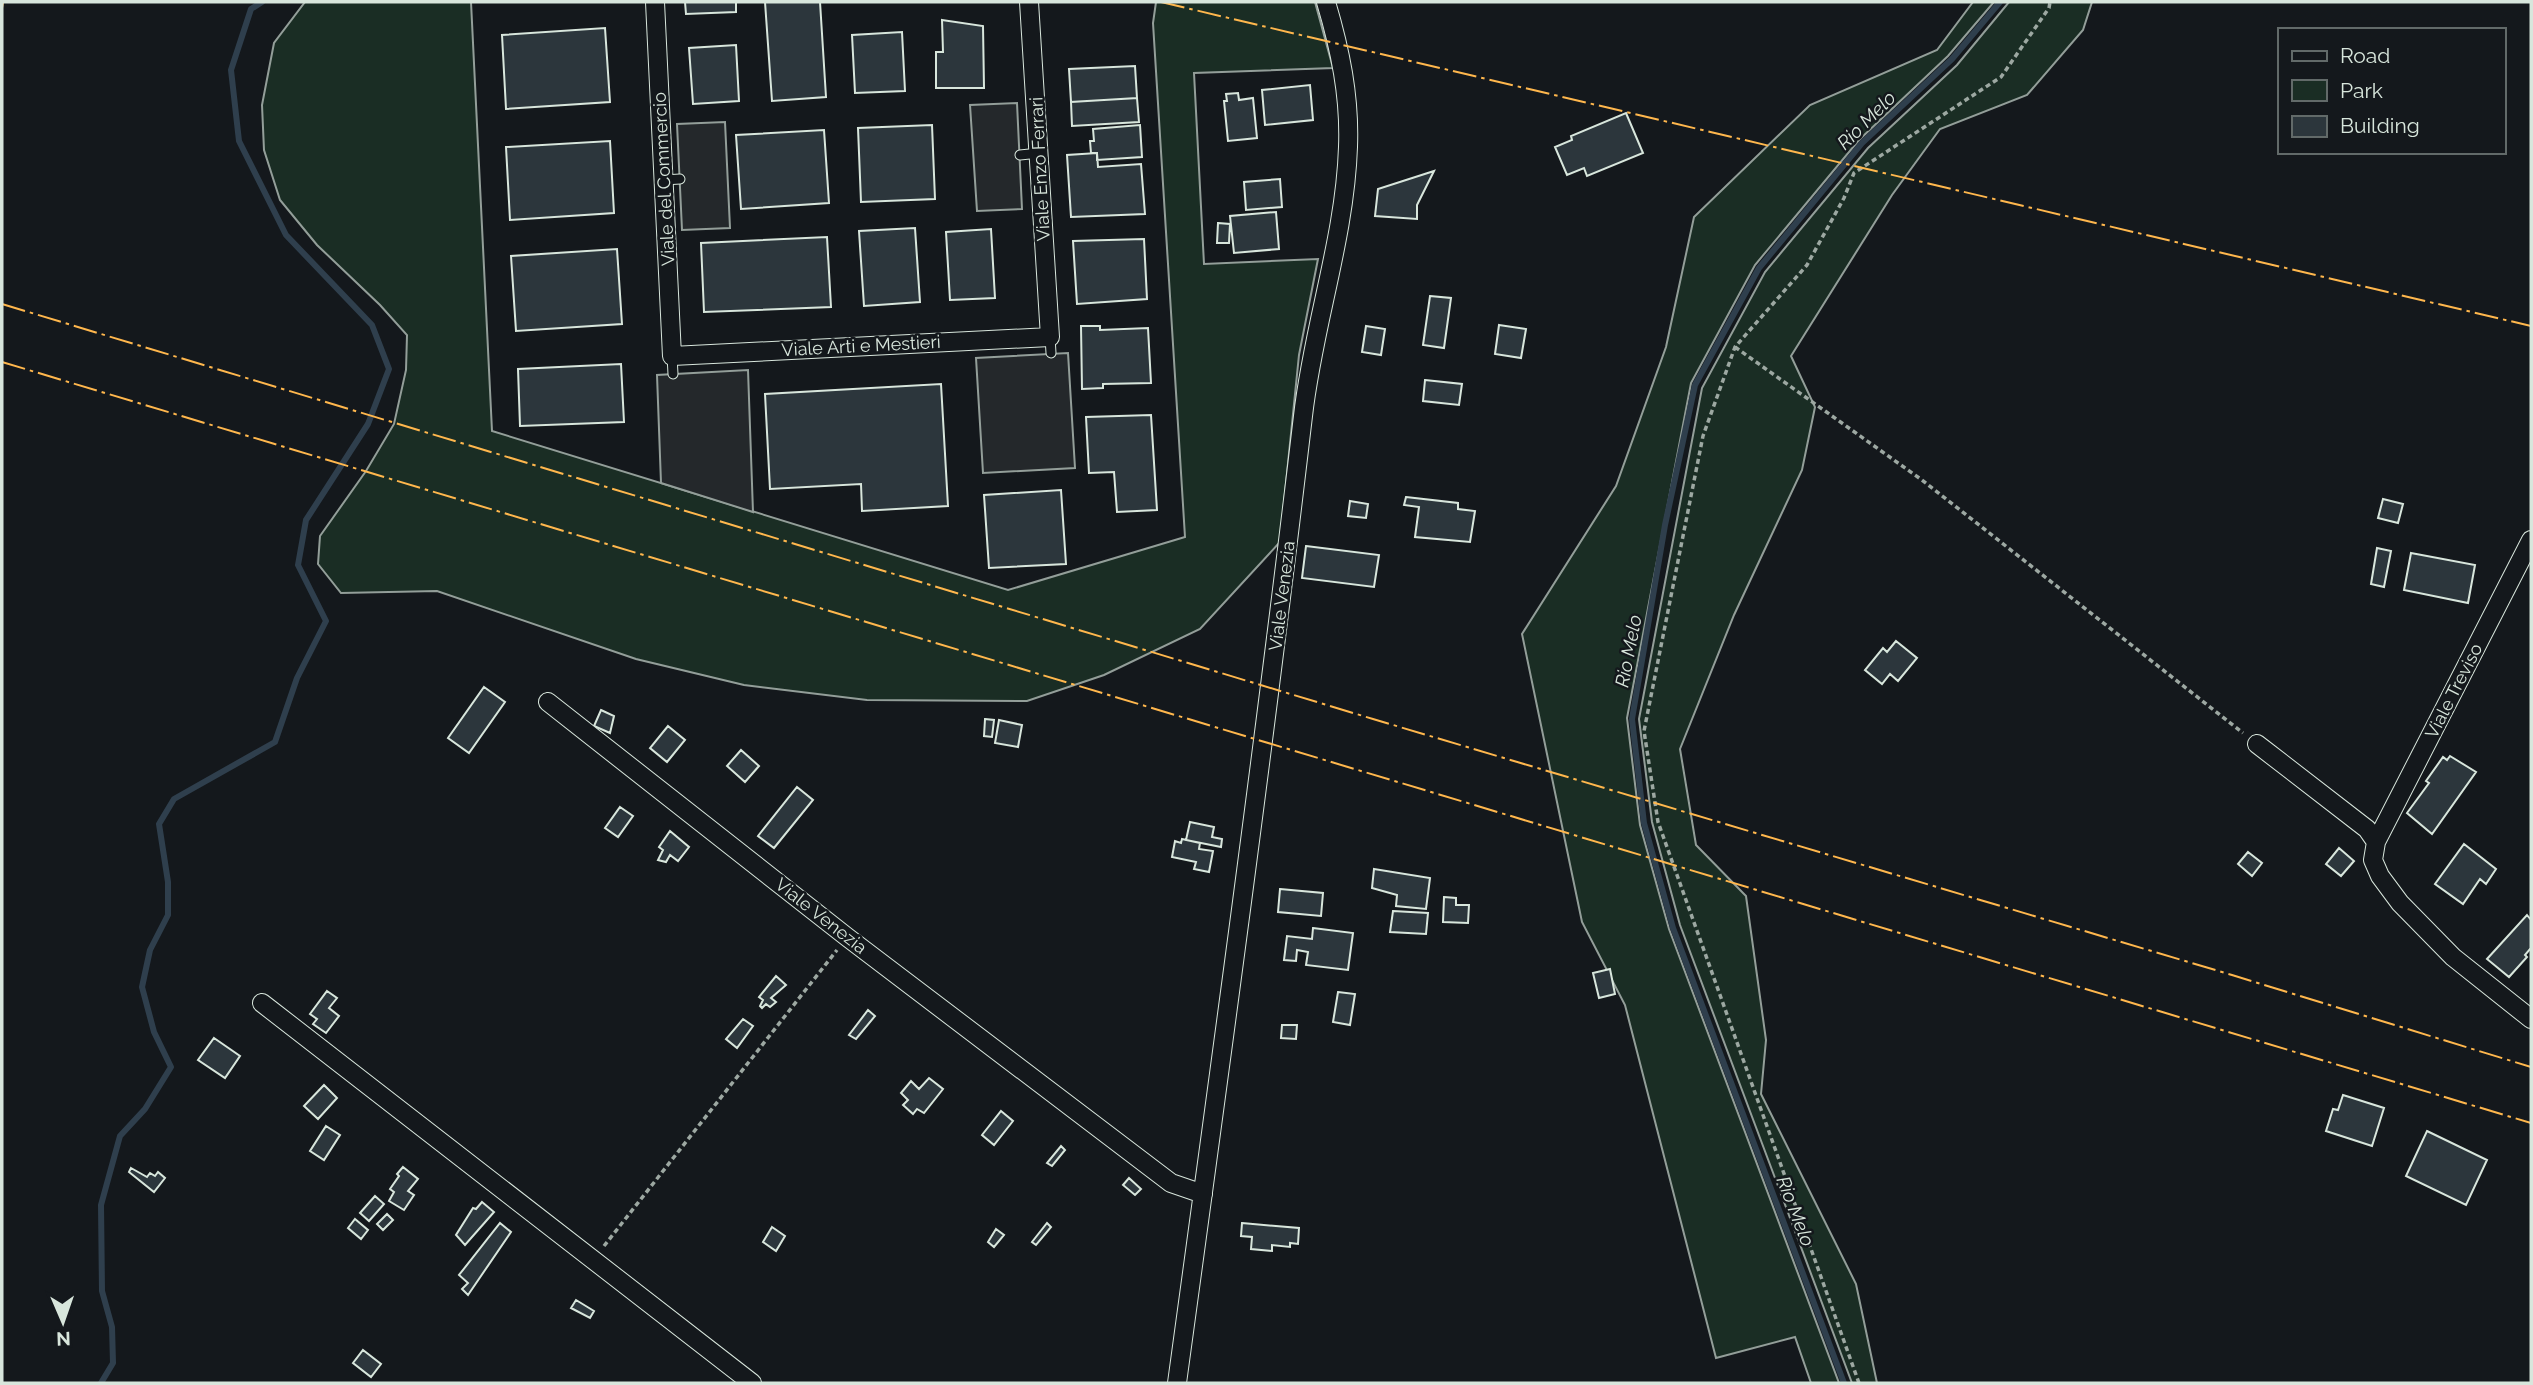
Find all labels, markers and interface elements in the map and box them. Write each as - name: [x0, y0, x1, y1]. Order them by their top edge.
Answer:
- legend: [2278, 28, 2505, 154]
- text: Road: [2340, 43, 2390, 68]
- text: Park: [2340, 78, 2383, 103]
- water label: Rio Melo: [1832, 86, 1900, 154]
- street label: Viale del Commercio: [648, 91, 679, 266]
- street label: Viale Enzo Ferrari: [1025, 96, 1054, 242]
- text: Building: [2340, 113, 2420, 138]
- street label: Viale Arti e Mestieri: [781, 331, 941, 360]
- street label: Viale Venezia: [1264, 540, 1299, 652]
- water label: Rio Melo: [1610, 613, 1646, 689]
- street label: Viale Treviso: [2421, 639, 2487, 742]
- street label: Viale Venezia: [771, 873, 871, 958]
- water label: Rio Melo: [1773, 1173, 1819, 1249]
- north arrow: [28, 1287, 98, 1357]
- text: N: [56, 1328, 71, 1350]

